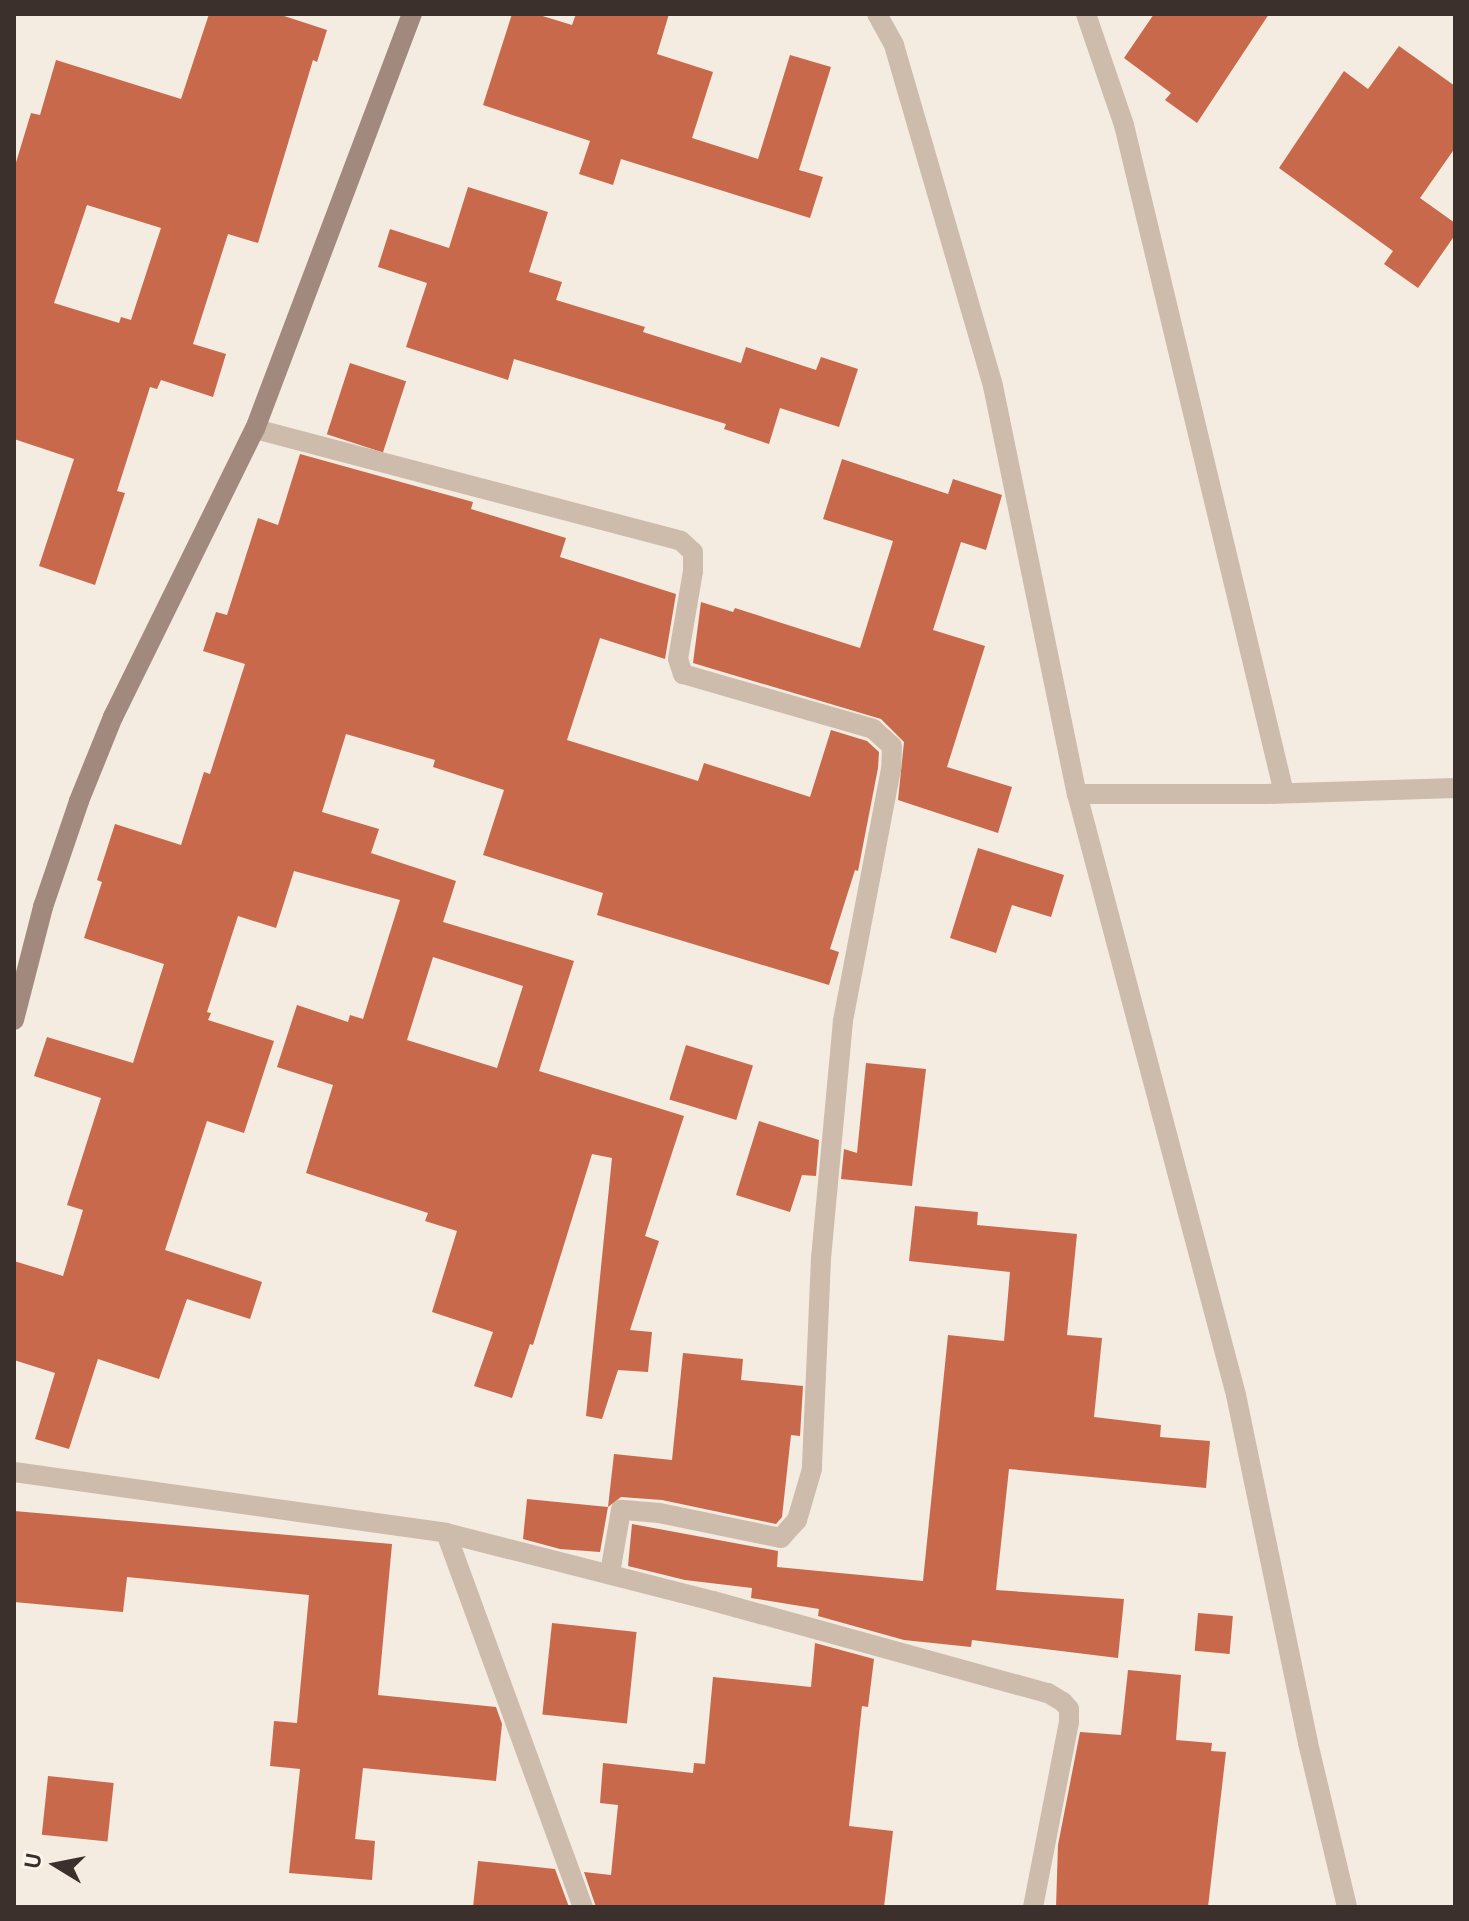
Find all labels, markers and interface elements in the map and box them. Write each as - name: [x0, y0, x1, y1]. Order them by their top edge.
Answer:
- north arrow: [16, 1825, 96, 1905]
- text: U: [18, 1851, 46, 1871]

